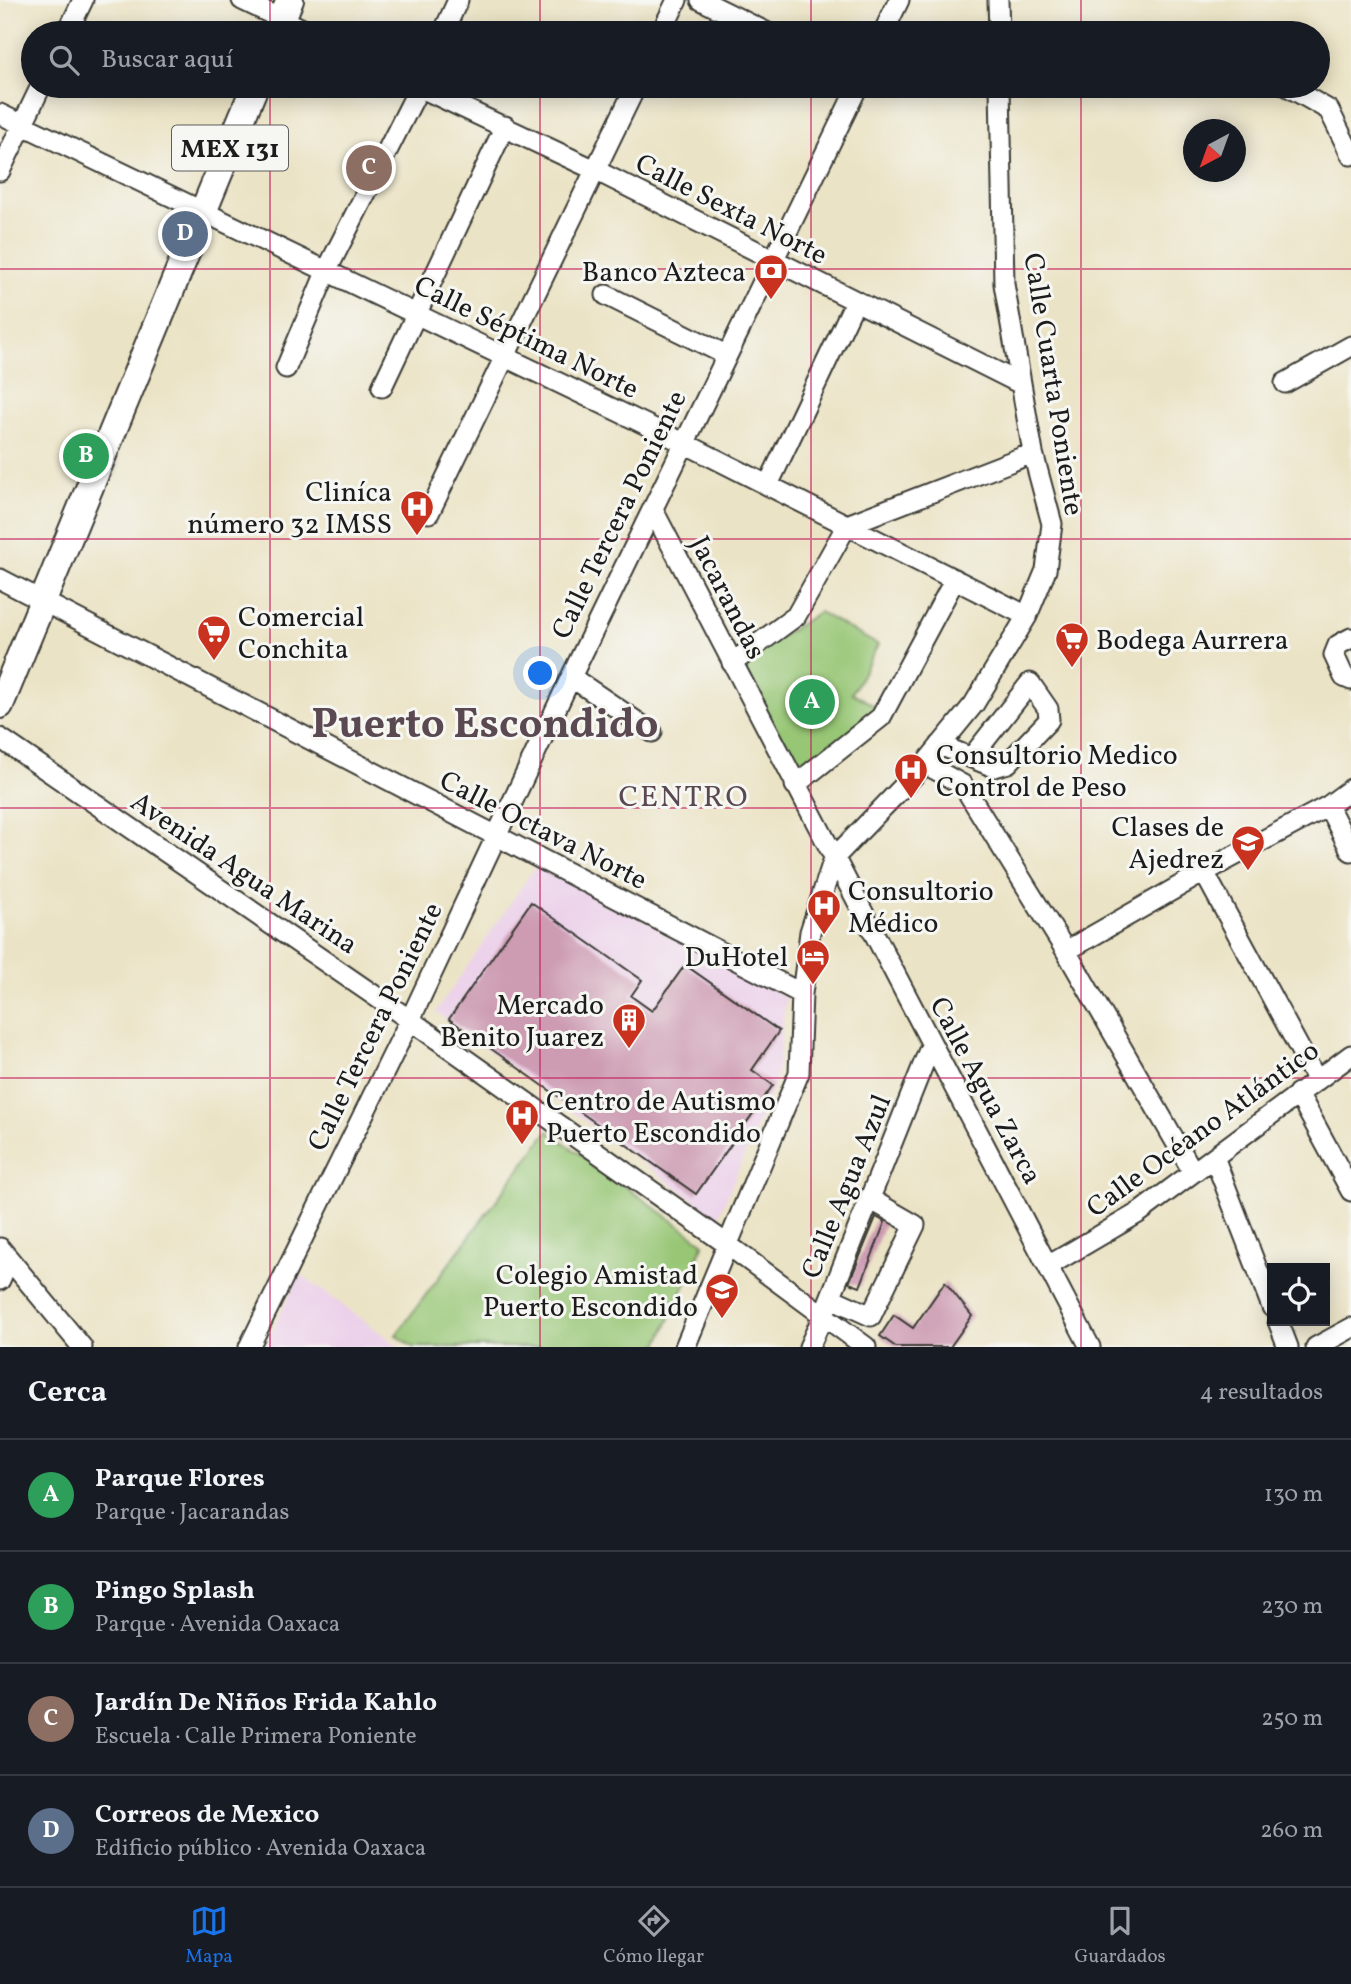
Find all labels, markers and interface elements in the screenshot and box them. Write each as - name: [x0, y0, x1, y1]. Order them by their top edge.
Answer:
- search box: [21, 21, 1330, 98]
- icon: search: [45, 41, 83, 79]
- text: Buscar aquí: [101, 42, 233, 78]
- north arrow: [1183, 119, 1246, 182]
- road number: MEX 131: [172, 125, 288, 170]
- pin: C: [346, 142, 392, 194]
- street label: Calle Sexta Norte: [628, 145, 834, 275]
- pin: D: [162, 208, 208, 260]
- street label: Calle Cuarta Poniente: [1013, 250, 1093, 519]
- bank icon: Banco Azteca: [752, 252, 790, 301]
- place label: Banco Azteca: [582, 254, 746, 293]
- street label: Calle Séptima Norte: [407, 267, 645, 410]
- street label: Calle Tercera Poniente: [543, 384, 697, 646]
- pin: B: [63, 430, 109, 482]
- place label: Cliníca número 32 IMSS: [187, 474, 392, 545]
- hospital icon: Cliníca número 32 IMSS: [398, 488, 436, 537]
- street label: Jacarandas: [679, 530, 775, 667]
- place label: Comercial Conchita: [238, 599, 364, 670]
- supermarket icon: Comercial Conchita: [195, 613, 233, 662]
- supermarket icon: Bodega Aurrera: [1053, 620, 1091, 669]
- place label: Bodega Aurrera: [1096, 622, 1289, 661]
- your location: [523, 656, 557, 690]
- pin: A: [789, 676, 835, 728]
- district label: Puerto Escondido: [311, 697, 659, 756]
- place label: Consultorio Medico Control de Peso: [936, 737, 1178, 808]
- hospital icon: Consultorio Medico Control de Peso: [892, 751, 930, 800]
- street label: Calle Octava Norte: [432, 762, 653, 900]
- district label: CENTRO: [618, 777, 750, 819]
- street label: Avenida Agua Marina: [122, 783, 365, 965]
- place label: Clases de Ajedrez: [1111, 809, 1224, 880]
- school or university icon: Clases de Ajedrez: [1229, 823, 1267, 872]
- place label: Consultorio Médico: [848, 873, 994, 944]
- hospital icon: Consultorio Médico: [805, 887, 843, 936]
- street label: Calle Tercera Poniente: [299, 896, 453, 1158]
- hotel icon: DuHotel: [794, 937, 832, 986]
- place label: DuHotel: [685, 939, 788, 978]
- place label: Mercado Benito Juarez: [440, 987, 604, 1058]
- street label: Calle Agua Zarca: [919, 991, 1051, 1192]
- building icon: Mercado Benito Juarez: [610, 1001, 648, 1050]
- street label: Calle Océano Atlántico: [1079, 1032, 1328, 1228]
- place label: Centro de Autismo Puerto Escondido: [546, 1083, 776, 1154]
- street label: Calle Agua Azul: [793, 1089, 902, 1285]
- hospital icon: Centro de Autismo Puerto Escondido: [503, 1097, 541, 1146]
- place label: Colegio Amistad Puerto Escondido: [483, 1257, 698, 1328]
- map controls: [1267, 1263, 1330, 1326]
- button: locate: [1267, 1263, 1330, 1326]
- school or university icon: Colegio Amistad Puerto Escondido: [703, 1271, 741, 1320]
- text: Cerca: [28, 1372, 107, 1414]
- text: 4 resultados: [1200, 1377, 1323, 1409]
- text: Parque Flores: [95, 1461, 265, 1497]
- text: A: [43, 1479, 59, 1511]
- text: 130 m: [1264, 1479, 1323, 1511]
- text: Parque · Jacarandas: [95, 1497, 289, 1529]
- text: Pingo Splash: [95, 1573, 255, 1609]
- text: B: [43, 1591, 59, 1623]
- text: 230 m: [1261, 1591, 1323, 1623]
- text: Parque · Avenida Oaxaca: [95, 1609, 340, 1641]
- text: Jardín De Niños Frida Kahlo: [95, 1685, 437, 1721]
- text: C: [44, 1703, 58, 1735]
- text: 250 m: [1261, 1703, 1323, 1735]
- text: Escuela · Calle Primera Poniente: [95, 1721, 417, 1753]
- text: Correos de Mexico: [95, 1797, 319, 1833]
- text: D: [43, 1815, 59, 1847]
- text: 260 m: [1260, 1815, 1323, 1847]
- text: Edificio público · Avenida Oaxaca: [95, 1833, 426, 1865]
- tab: Mapa: [185, 1902, 233, 1970]
- tab: Cómo llegar: [603, 1902, 704, 1970]
- tab: Guardados: [1075, 1902, 1166, 1970]

